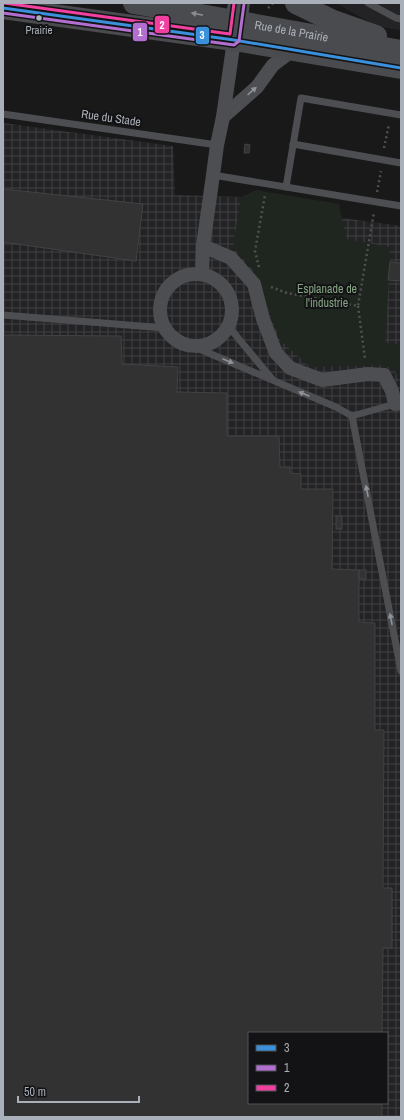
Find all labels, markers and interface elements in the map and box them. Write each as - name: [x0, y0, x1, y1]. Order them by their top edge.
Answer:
- one-way arrow: [191, 11, 204, 17]
- marker: Prairie: [34, 13, 44, 23]
- line badge: 2: [154, 15, 170, 34]
- street label: Rue de la Prairie: [253, 17, 330, 46]
- text: 2: [159, 18, 165, 32]
- line badge: 1: [132, 22, 148, 42]
- place label: Prairie: [25, 23, 53, 37]
- text: 1: [137, 25, 143, 39]
- line badge: 3: [195, 26, 210, 45]
- text: 3: [199, 28, 205, 42]
- one-way arrow: [247, 87, 258, 96]
- street label: Rue du Stade: [80, 106, 142, 130]
- park label: Esplanade de l'industrie: [297, 281, 357, 311]
- one-way arrow: [222, 358, 234, 365]
- one-way arrow: [298, 390, 310, 396]
- one-way arrow: [363, 485, 369, 498]
- one-way arrow: [388, 613, 394, 625]
- legend: [248, 1032, 388, 1104]
- text: 3: [284, 1040, 289, 1056]
- text: 1: [284, 1060, 290, 1076]
- scale bar: [18, 1078, 139, 1104]
- text: 2: [284, 1080, 289, 1096]
- text: 50 m: [24, 1084, 46, 1100]

